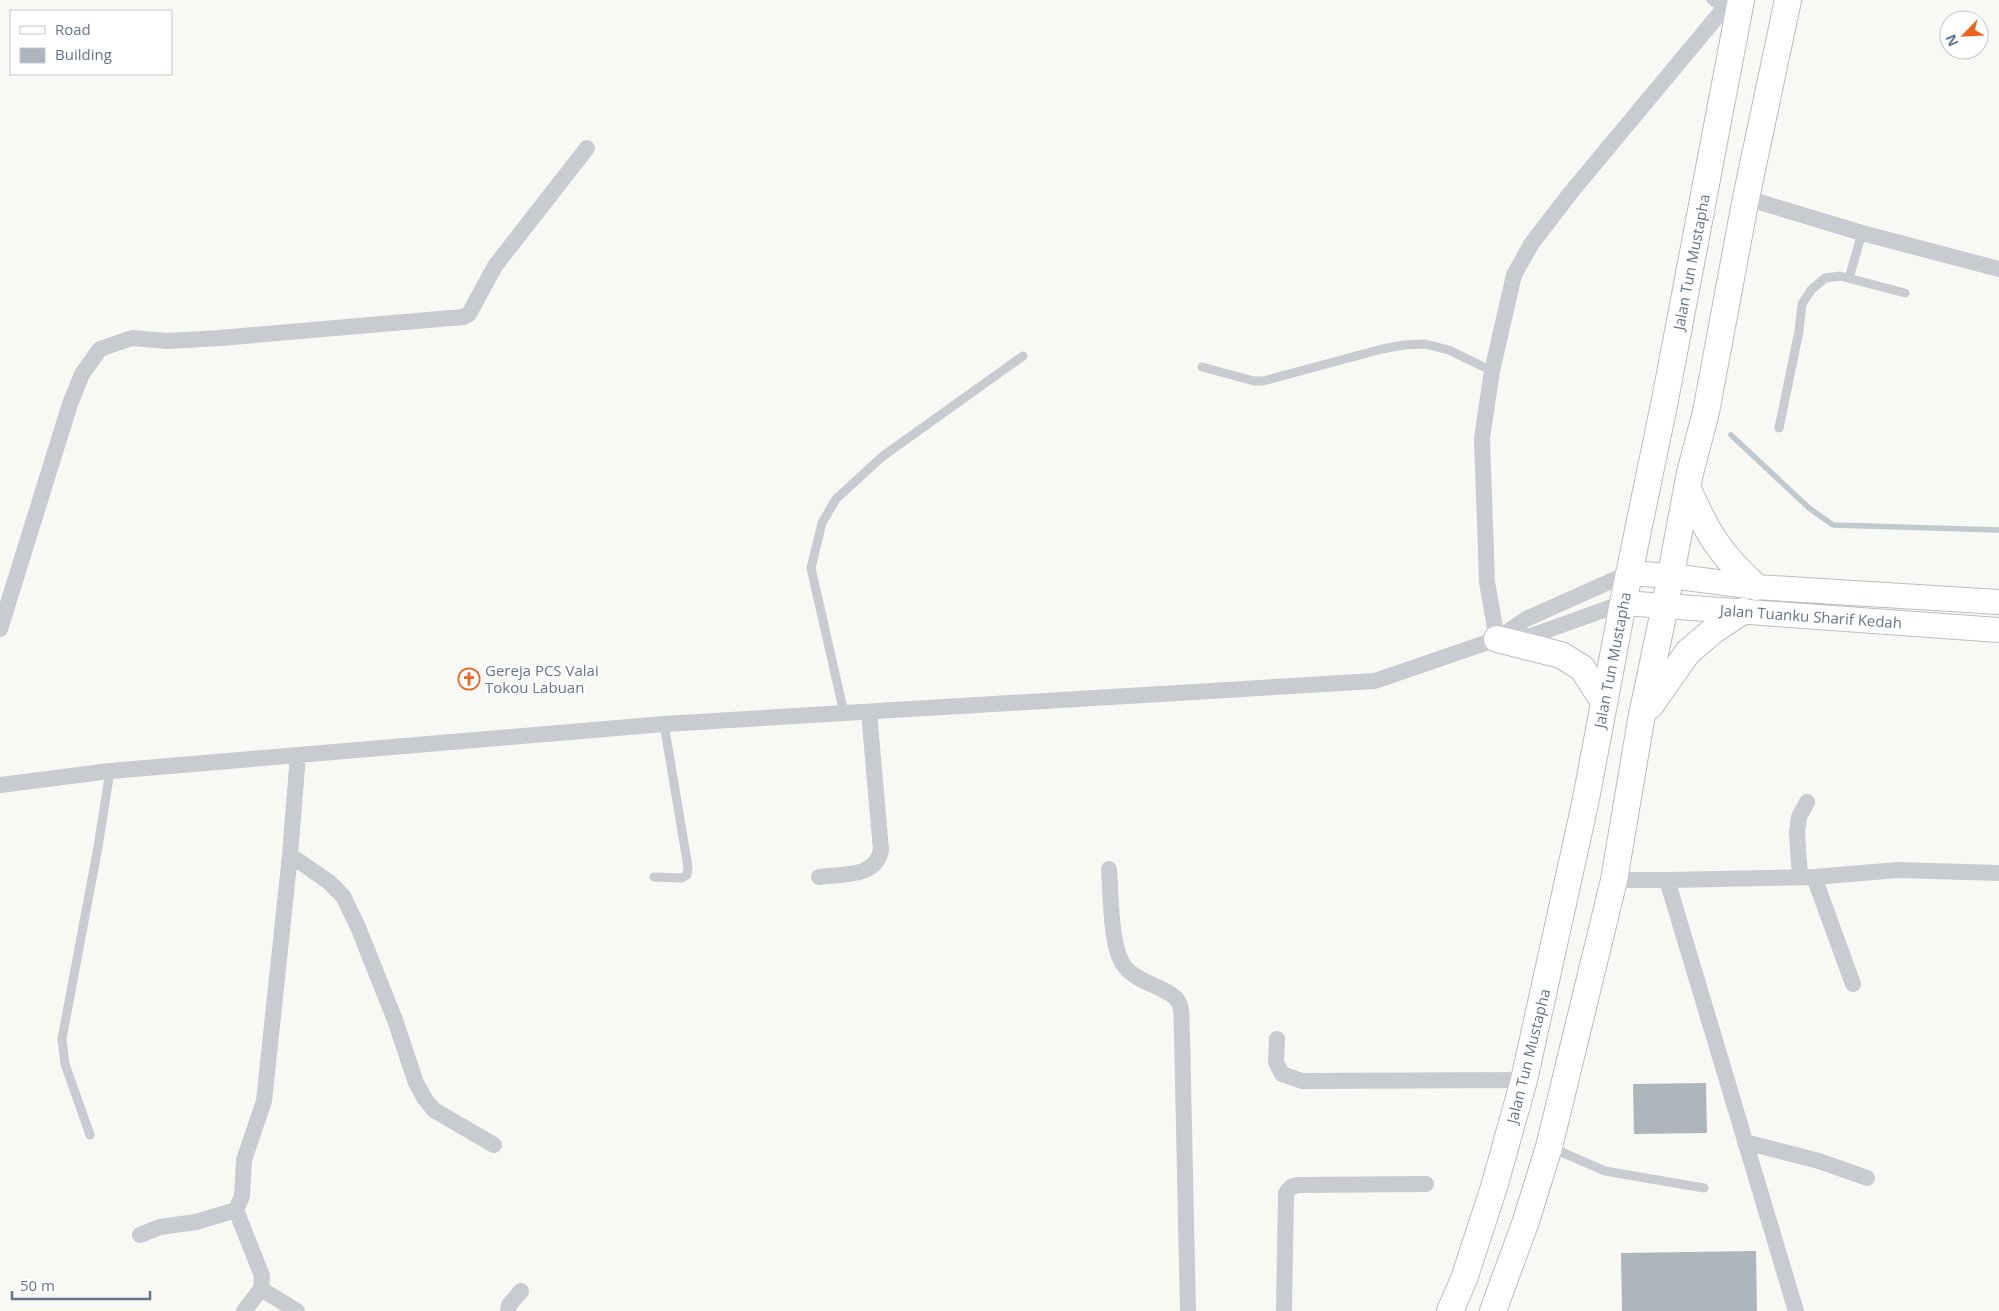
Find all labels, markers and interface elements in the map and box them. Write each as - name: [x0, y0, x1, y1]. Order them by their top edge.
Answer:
- legend: [10, 10, 172, 75]
- north arrow: [1939, 10, 1989, 60]
- text: Road: [55, 19, 91, 39]
- text: N: [1941, 31, 1963, 50]
- text: Building: [55, 44, 112, 64]
- street label: Jalan Tun Mustapha: [1668, 192, 1714, 334]
- street label: Jalan Tun Mustapha: [1589, 590, 1635, 732]
- street label: Jalan Tuanku Sharif Kedah: [1717, 600, 1903, 632]
- place label: Gereja PCS Valai Tokou Labuan: [485, 660, 599, 697]
- church icon: Gereja PCS Valai Tokou Labuan: [457, 667, 481, 691]
- street label: Jalan Tun Mustapha: [1501, 986, 1554, 1127]
- scale bar: [12, 1268, 150, 1300]
- text: 50 m: [20, 1275, 55, 1295]

